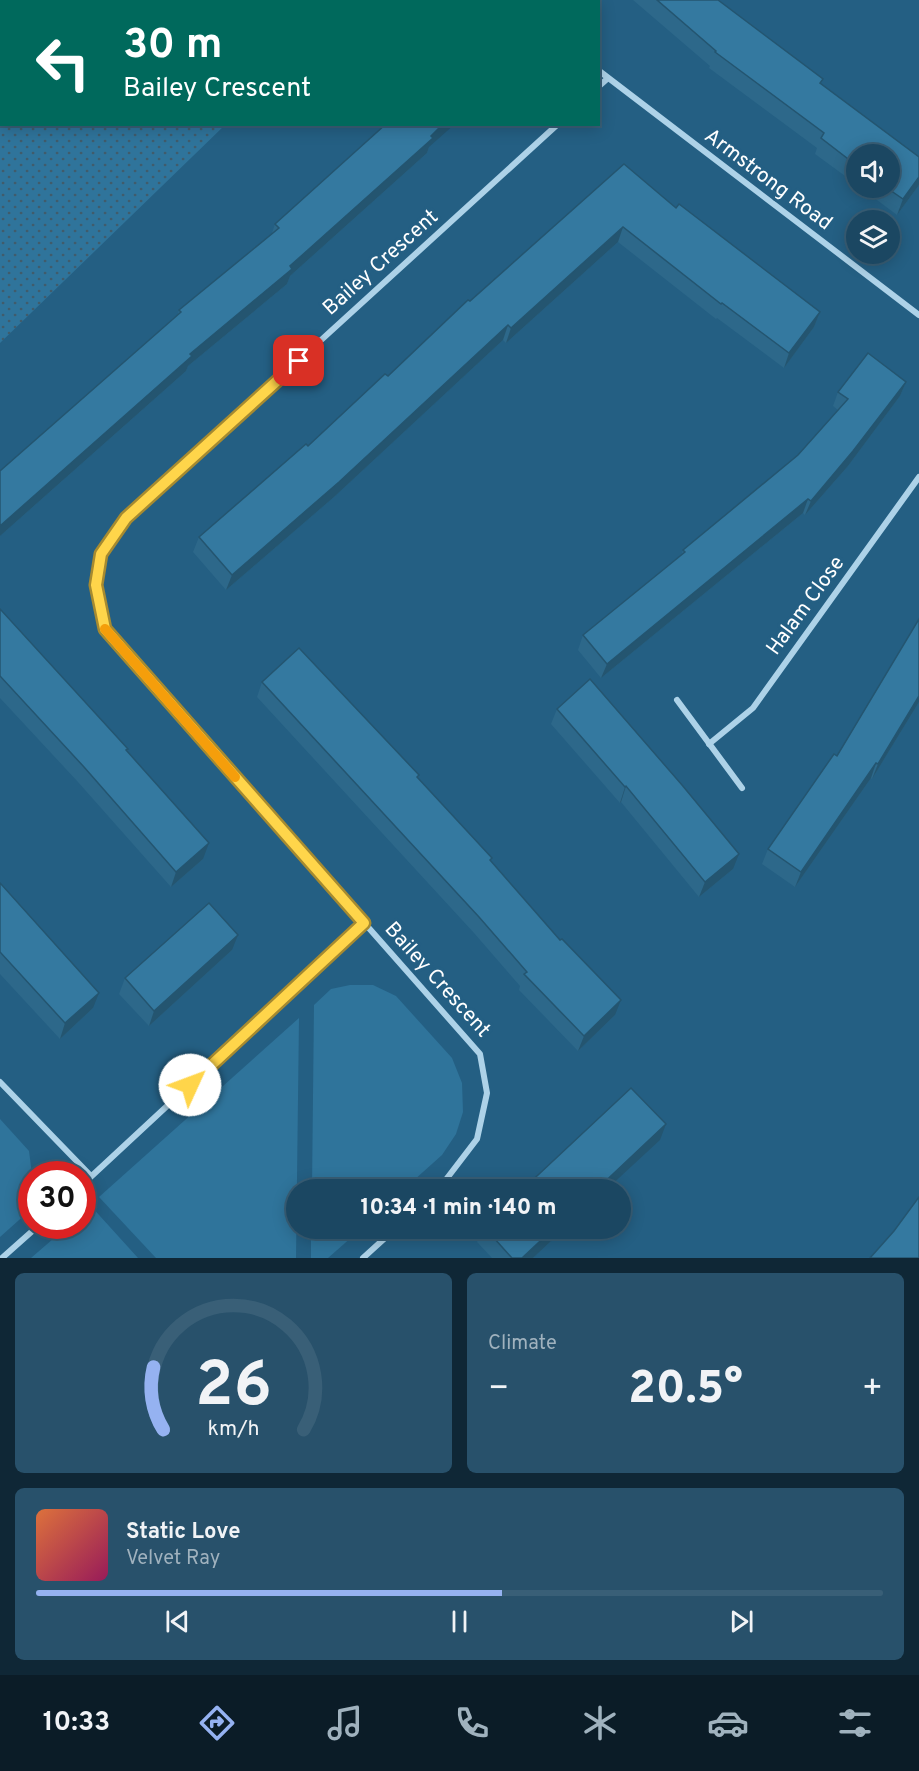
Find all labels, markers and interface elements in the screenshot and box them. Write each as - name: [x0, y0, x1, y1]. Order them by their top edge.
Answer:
- text: 30 m: [123, 20, 222, 73]
- icon: left: [24, 24, 102, 102]
- text: Bailey Crescent: [123, 72, 311, 106]
- street label: Armstrong Road: [699, 123, 837, 237]
- map controls: [846, 144, 900, 264]
- button: sound: [846, 144, 900, 198]
- street label: Bailey Crescent: [318, 204, 444, 322]
- button: layers: [846, 210, 900, 264]
- pin: [273, 335, 324, 386]
- icon: arrive: [282, 344, 315, 377]
- street label: Halam Close: [761, 551, 851, 661]
- street label: Bailey Crescent: [378, 917, 496, 1043]
- position arrow: [158, 1053, 222, 1117]
- speed limit sign: 30: [18, 1161, 96, 1239]
- text: 10:34 · 1 min · 140 m: [361, 1195, 556, 1222]
- text: Climate: [488, 1331, 557, 1357]
- text: 26: [195, 1349, 272, 1428]
- text: 20.5°: [628, 1362, 743, 1419]
- text: −: [488, 1369, 509, 1411]
- text: +: [862, 1369, 883, 1411]
- text: km/h: [207, 1416, 260, 1443]
- text: Static Love: [126, 1519, 240, 1546]
- text: Velvet Ray: [126, 1546, 220, 1572]
- icon: previous: [161, 1605, 194, 1638]
- icon: pause: [443, 1605, 476, 1638]
- icon: next: [725, 1605, 758, 1638]
- icon: directions: [196, 1702, 238, 1744]
- icon: music: [324, 1702, 366, 1744]
- icon: phone: [451, 1702, 493, 1744]
- icon: climate: [579, 1702, 621, 1744]
- icon: car: [707, 1702, 749, 1744]
- icon: filters: [834, 1702, 876, 1744]
- text: 10:33: [43, 1706, 110, 1740]

